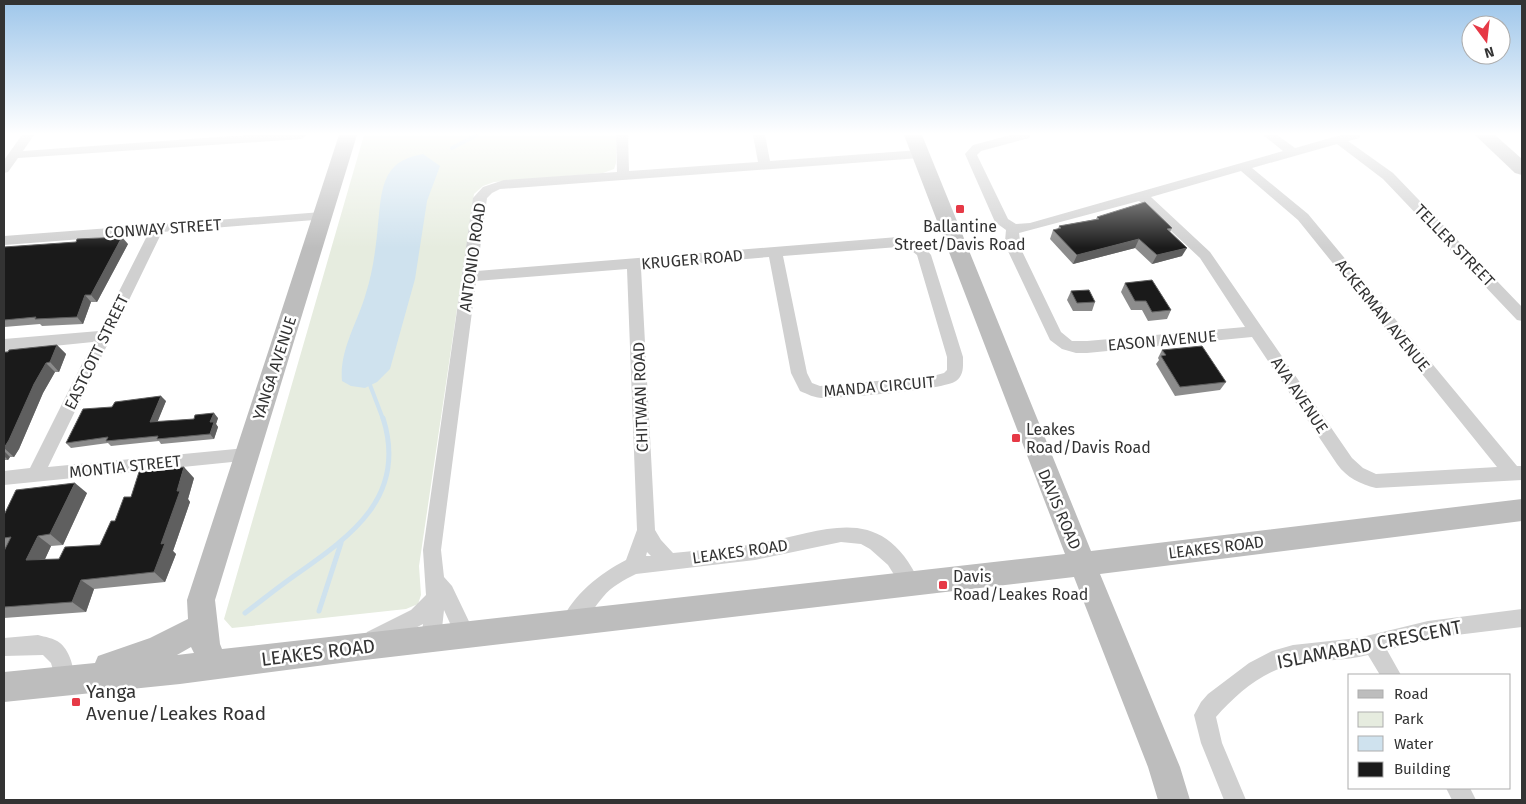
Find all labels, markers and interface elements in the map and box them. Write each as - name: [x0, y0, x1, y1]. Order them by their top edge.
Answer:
- north arrow: [1461, 15, 1511, 65]
- text: N: [1483, 43, 1496, 61]
- street label: TELLER STREET: [1411, 200, 1499, 291]
- street label: ANTONIO ROAD: [455, 201, 490, 313]
- marker: Ballantine Street/Davis Road: [954, 203, 966, 215]
- street label: CONWAY STREET: [104, 215, 223, 242]
- place label: Ballantine Street/Davis Road: [894, 217, 1026, 254]
- street label: KRUGER ROAD: [640, 246, 744, 273]
- street label: ACKERMAN AVENUE: [1332, 255, 1434, 375]
- street label: EASTCOTT STREET: [60, 291, 133, 413]
- street label: YANGA AVENUE: [249, 314, 300, 422]
- street label: EASON AVENUE: [1107, 326, 1217, 355]
- street label: CHITWAN ROAD: [629, 342, 652, 452]
- street label: AVA AVENUE: [1267, 354, 1332, 437]
- street label: MANDA CIRCUIT: [823, 372, 936, 401]
- place label: Leakes Road/Davis Road: [1026, 420, 1151, 457]
- marker: Leakes Road/Davis Road: [1010, 432, 1022, 444]
- street label: MONTIA STREET: [68, 451, 183, 482]
- street label: DAVIS ROAD: [1034, 466, 1085, 552]
- street label: LEAKES ROAD: [1167, 532, 1265, 563]
- street label: LEAKES ROAD: [691, 535, 789, 568]
- place label: Davis Road/Leakes Road: [953, 567, 1088, 604]
- marker: Davis Road/Leakes Road: [937, 579, 949, 591]
- street label: ISLAMABAD CRESCENT: [1275, 615, 1464, 674]
- street label: LEAKES ROAD: [260, 634, 376, 671]
- legend: [1348, 674, 1511, 789]
- place label: Yanga Avenue/Leakes Road: [86, 680, 266, 725]
- text: Road: [1394, 685, 1429, 703]
- marker: Yanga Avenue/Leakes Road: [70, 696, 82, 708]
- text: Park: [1394, 710, 1424, 728]
- text: Water: [1394, 735, 1433, 753]
- text: Building: [1394, 760, 1450, 778]

